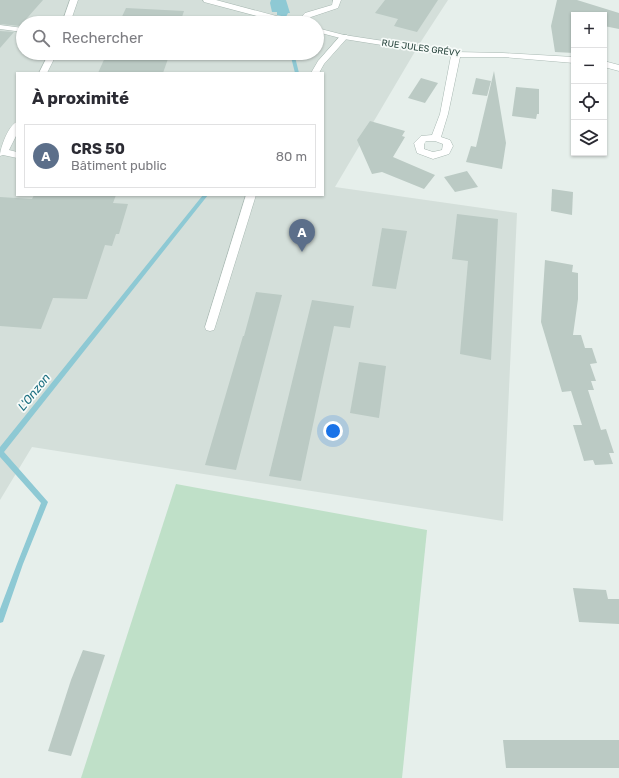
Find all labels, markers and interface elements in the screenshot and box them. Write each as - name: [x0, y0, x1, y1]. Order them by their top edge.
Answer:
- map controls: [571, 12, 607, 156]
- button: +: [571, 12, 607, 48]
- search box: [16, 16, 324, 60]
- icon: search: [30, 27, 52, 49]
- text: Rechercher: [62, 29, 143, 47]
- street label: RUE JULES GRÉVY: [381, 37, 461, 58]
- button: −: [571, 48, 607, 84]
- button: locate: [571, 84, 607, 120]
- text: À proximité: [32, 88, 129, 108]
- button: layers: [571, 120, 607, 156]
- text: CRS 50: [71, 140, 125, 158]
- text: A: [41, 149, 51, 164]
- text: 80 m: [276, 149, 307, 164]
- text: Bâtiment public: [71, 158, 167, 173]
- pin: A: [289, 219, 315, 252]
- water label: L'Onzon: [15, 371, 53, 413]
- your location: [323, 421, 343, 441]

